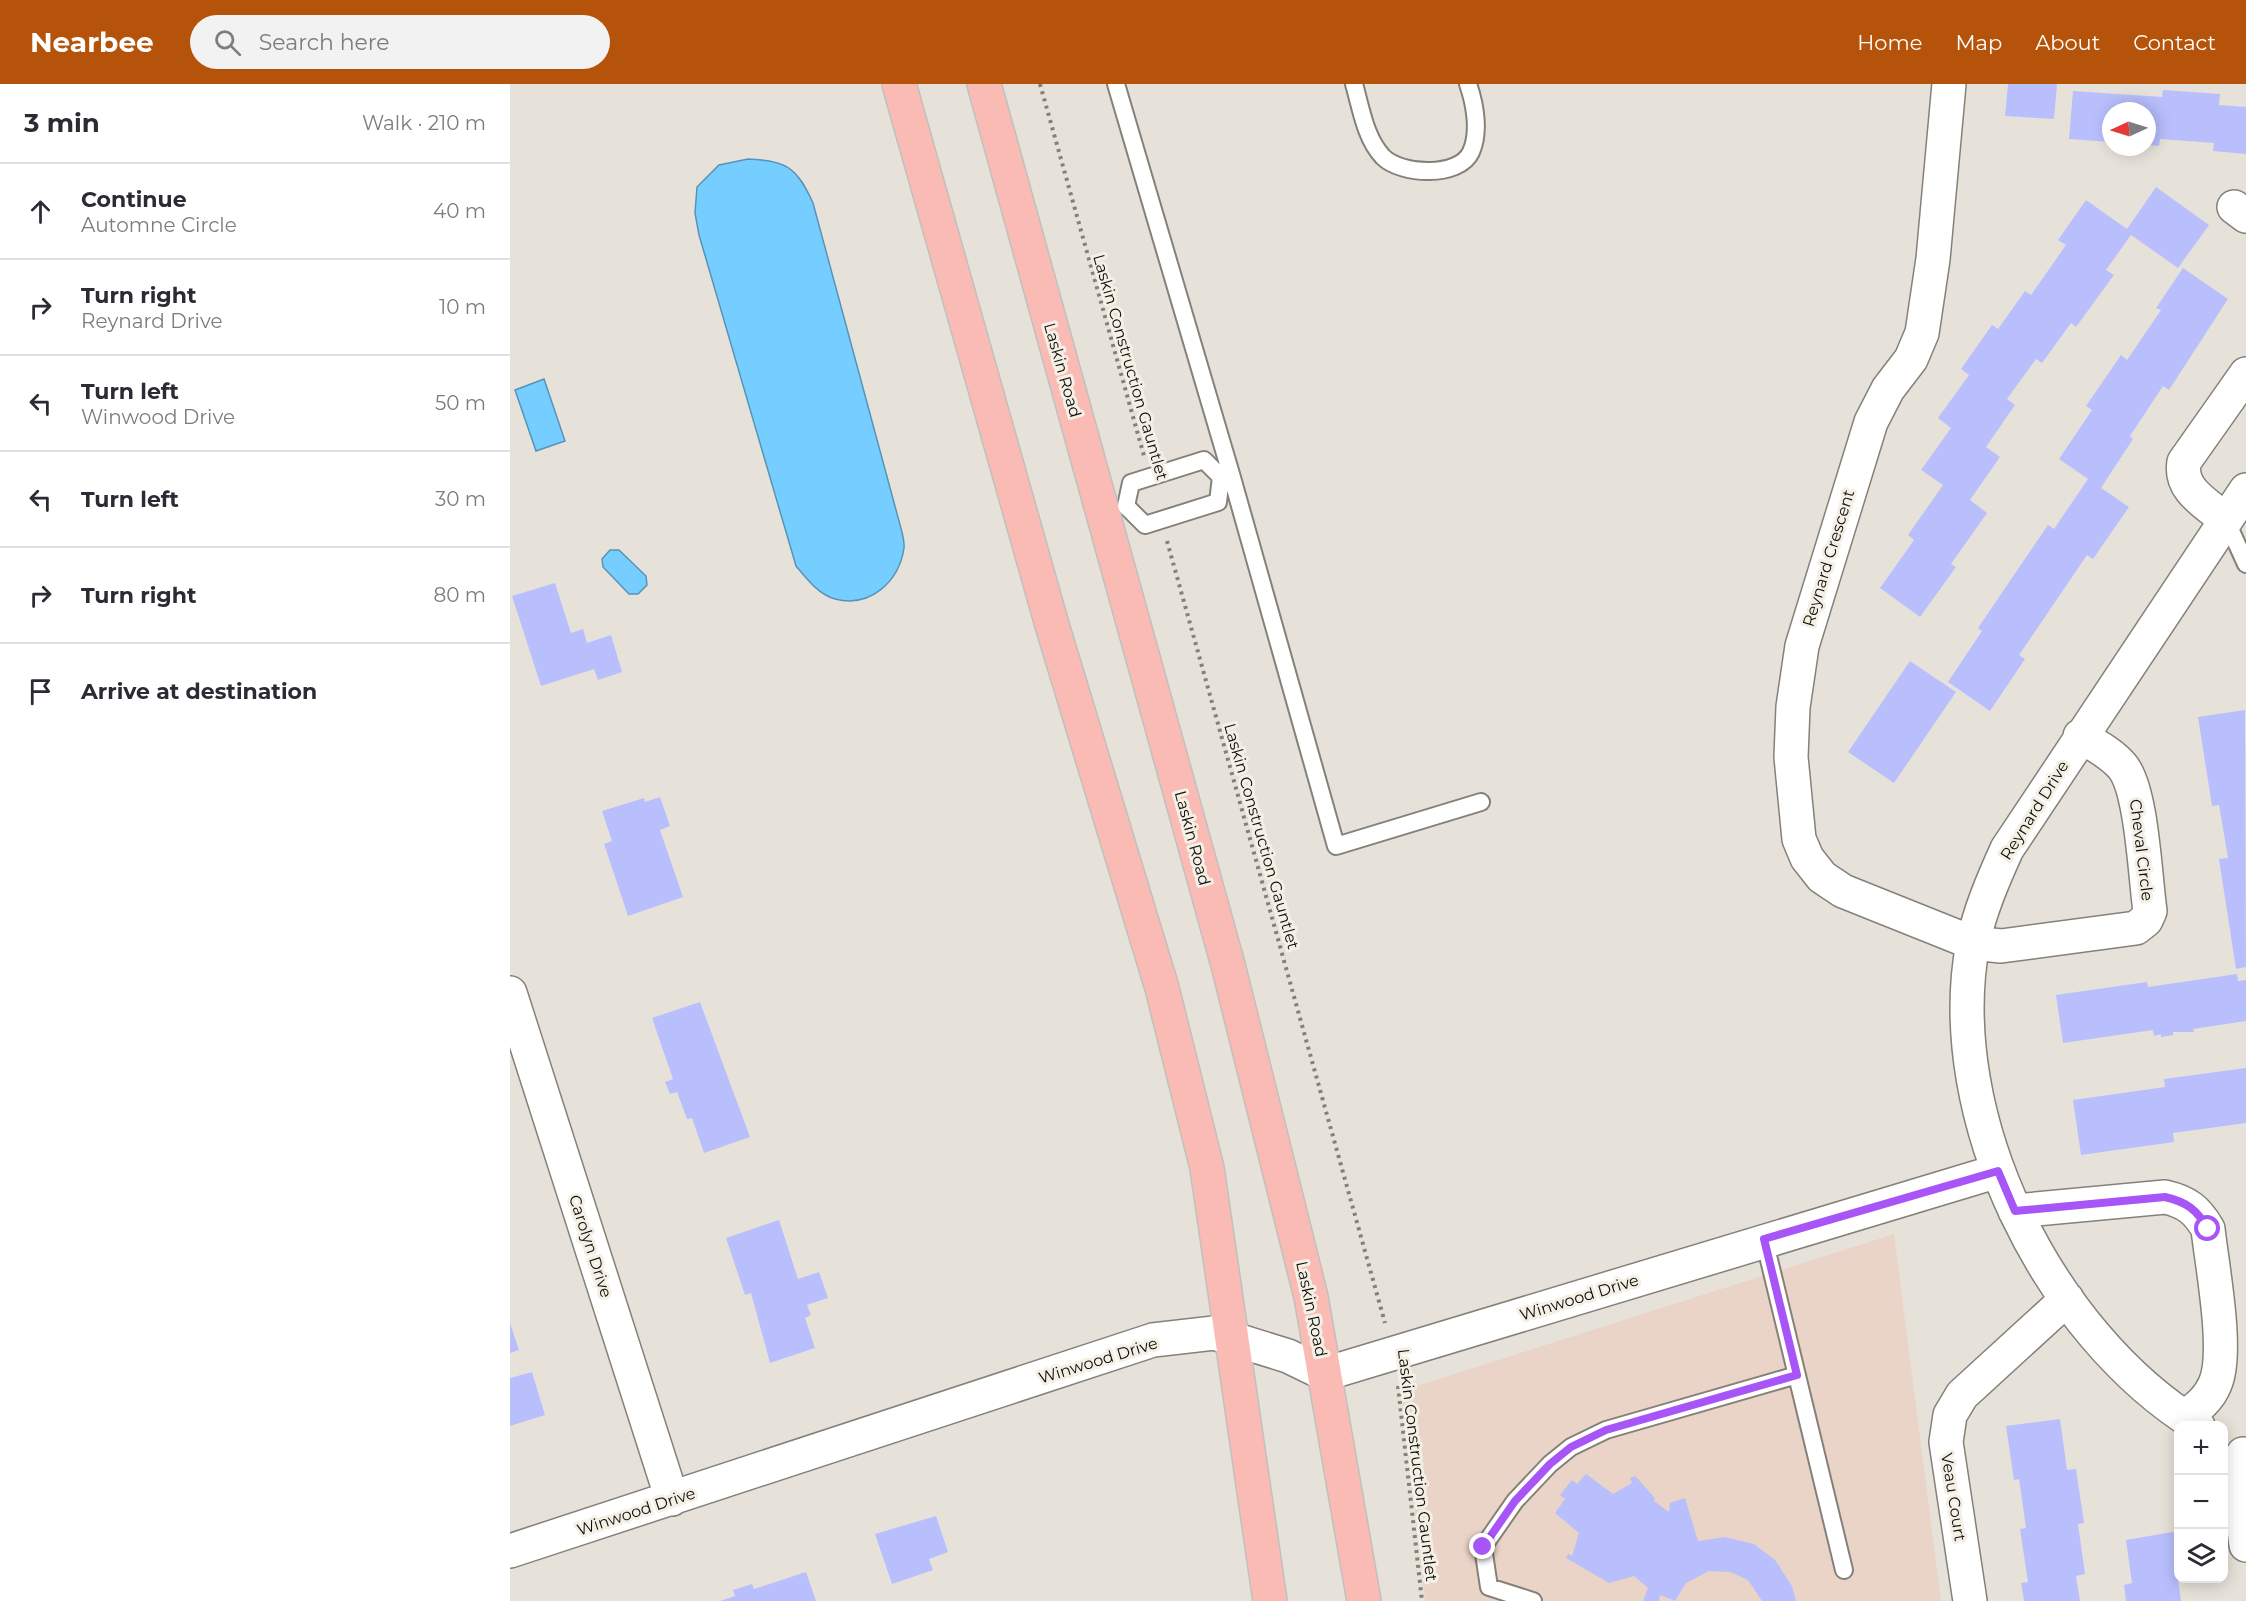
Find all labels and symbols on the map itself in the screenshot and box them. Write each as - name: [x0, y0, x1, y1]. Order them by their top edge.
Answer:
- north arrow: [2102, 102, 2156, 156]
- street label: Laskin Construction Gauntlet: [1089, 252, 1172, 483]
- street label: Laskin Road: [1040, 321, 1085, 420]
- street label: Reynard Crescent: [1799, 487, 1858, 629]
- street label: Laskin Construction Gauntlet: [1220, 721, 1303, 952]
- street label: Reynard Drive: [1996, 757, 2072, 863]
- street label: Laskin Road: [1171, 789, 1214, 888]
- street label: Cheval Circle: [2126, 798, 2157, 902]
- street label: Carolyn Drive: [565, 1192, 616, 1300]
- route start: [2194, 1215, 2220, 1241]
- street label: Laskin Road: [1292, 1259, 1331, 1359]
- street label: Winwood Drive: [1517, 1270, 1641, 1325]
- street label: Winwood Drive: [1036, 1333, 1160, 1388]
- street label: Laskin Construction Gauntlet: [1394, 1348, 1441, 1583]
- street label: Veau Court: [1937, 1452, 1970, 1543]
- street label: Winwood Drive: [575, 1483, 698, 1540]
- route end: [1469, 1533, 1495, 1559]

